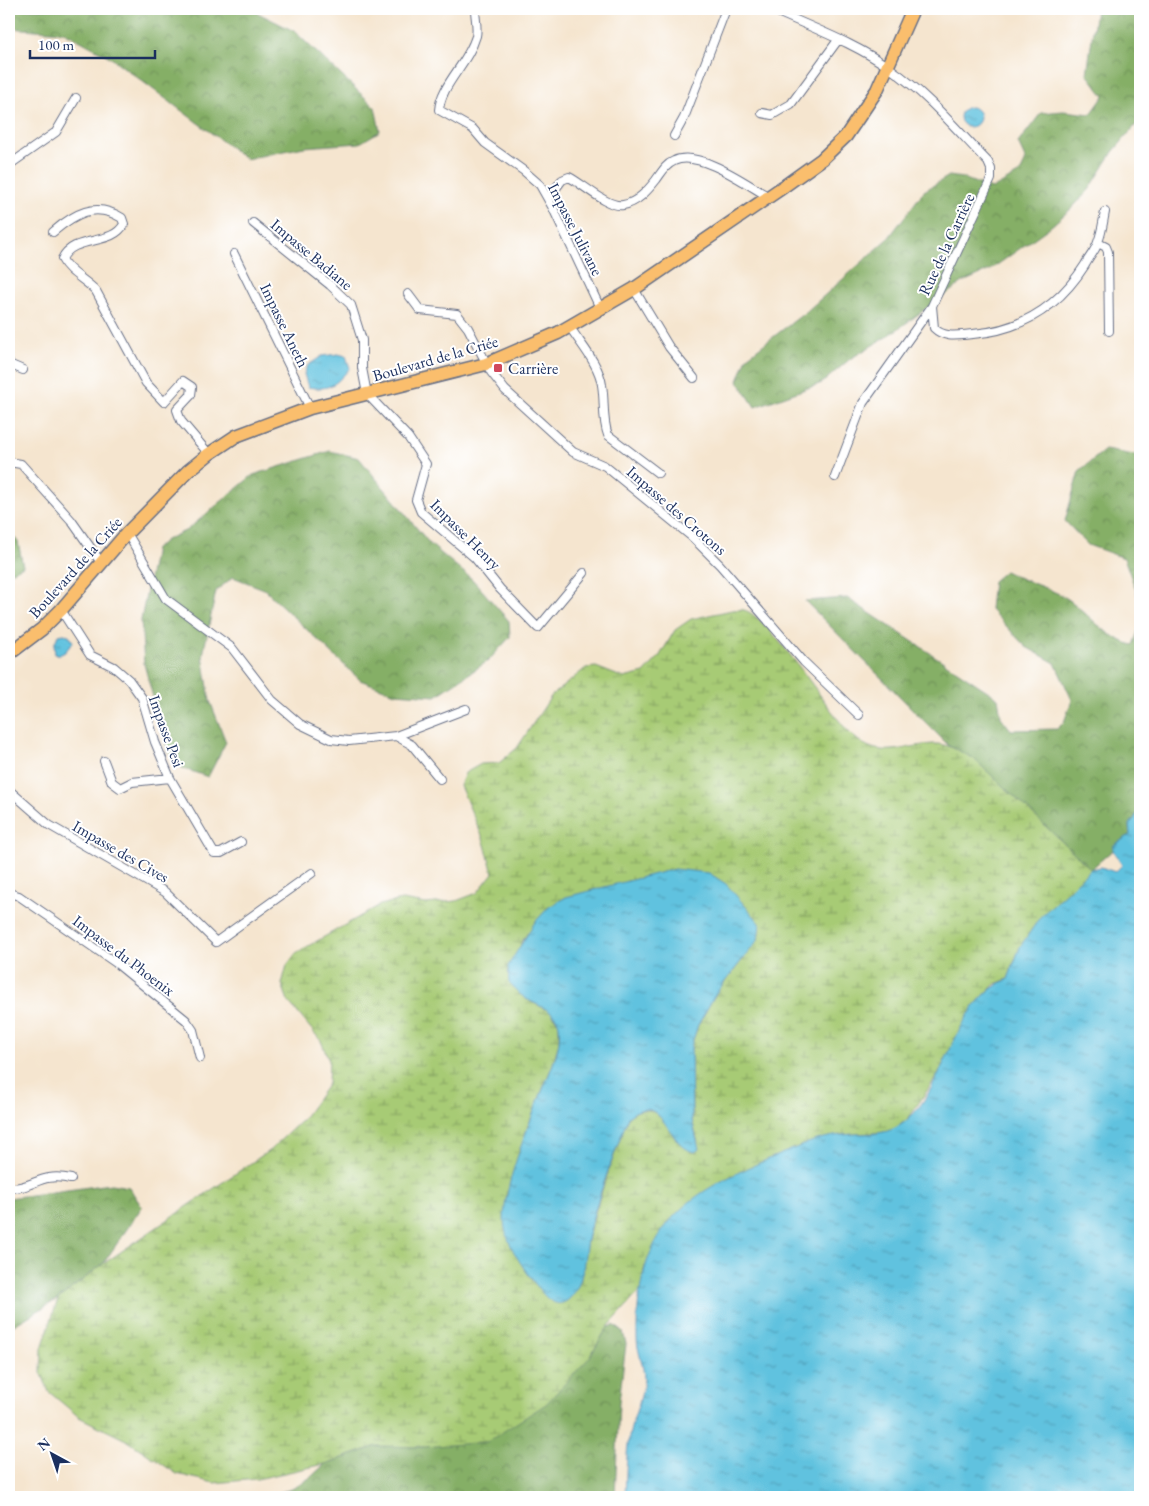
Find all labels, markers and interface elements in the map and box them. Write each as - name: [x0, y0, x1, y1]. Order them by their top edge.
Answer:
- scale bar: [30, 28, 155, 60]
- text: 100 m: [38, 35, 75, 54]
- street label: Impasse Julivane: [543, 179, 608, 279]
- street label: Rue de la Carrière: [914, 190, 979, 299]
- street label: Impasse Badiane: [266, 214, 357, 295]
- street label: Impasse Aneth: [255, 280, 314, 371]
- street label: Boulevard de la Criée: [370, 331, 500, 386]
- place label: Carrière: [508, 358, 558, 379]
- marker: Carrière: [492, 362, 504, 374]
- street label: Impasse des Crotons: [622, 461, 731, 560]
- street label: Impasse Henry: [426, 494, 506, 575]
- street label: Boulevard de la Criée: [24, 512, 127, 622]
- street label: Impasse Pesi: [144, 692, 189, 770]
- street label: Impasse des Cives: [69, 815, 173, 888]
- street label: Impasse du Phoenix: [69, 910, 179, 1001]
- north arrow: [28, 1428, 78, 1478]
- text: N: [34, 1433, 54, 1455]

